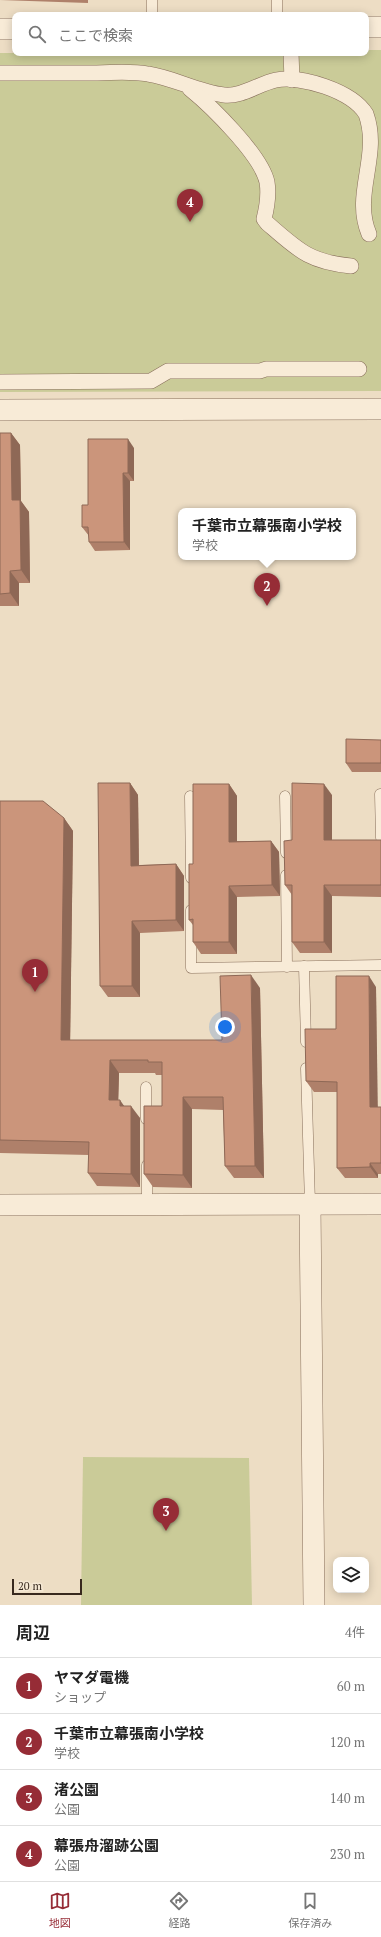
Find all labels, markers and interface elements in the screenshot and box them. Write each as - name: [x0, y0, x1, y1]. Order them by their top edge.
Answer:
- search box: [12, 12, 369, 56]
- icon: search: [26, 23, 48, 45]
- text: ここで検索: [58, 25, 133, 45]
- pin: 4: [177, 189, 203, 222]
- popup: [178, 508, 356, 560]
- text: 千葉市立幕張南小学校: [192, 515, 342, 535]
- text: 学校: [192, 536, 218, 554]
- pin: 2: [254, 573, 280, 606]
- pin: 1: [22, 959, 48, 992]
- your location: [215, 1017, 235, 1037]
- pin: 3: [153, 1498, 179, 1531]
- map controls: [333, 1557, 369, 1593]
- button: layers: [333, 1557, 369, 1593]
- scale bar: [12, 1577, 82, 1596]
- text: 20 m: [18, 1579, 42, 1593]
- text: 周辺: [16, 1621, 50, 1644]
- text: 4件: [345, 1623, 365, 1641]
- text: ヤマダ電機: [54, 1667, 129, 1687]
- text: 1: [25, 1677, 33, 1695]
- text: 60 m: [337, 1677, 365, 1695]
- text: ショップ: [54, 1688, 106, 1706]
- text: 千葉市立幕張南小学校: [54, 1723, 204, 1743]
- text: 2: [25, 1733, 33, 1751]
- text: 120 m: [330, 1733, 365, 1751]
- text: 学校: [54, 1744, 80, 1762]
- text: 渚公園: [54, 1779, 99, 1799]
- text: 3: [25, 1789, 33, 1807]
- text: 140 m: [330, 1789, 365, 1807]
- text: 公園: [54, 1800, 80, 1818]
- text: 幕張舟溜跡公園: [54, 1835, 159, 1855]
- text: 4: [25, 1845, 33, 1863]
- text: 230 m: [330, 1845, 365, 1863]
- text: 公園: [54, 1856, 80, 1874]
- tab: 地図: [49, 1890, 71, 1930]
- tab: 経路: [168, 1890, 190, 1930]
- tab: 保存済み: [288, 1890, 332, 1930]

